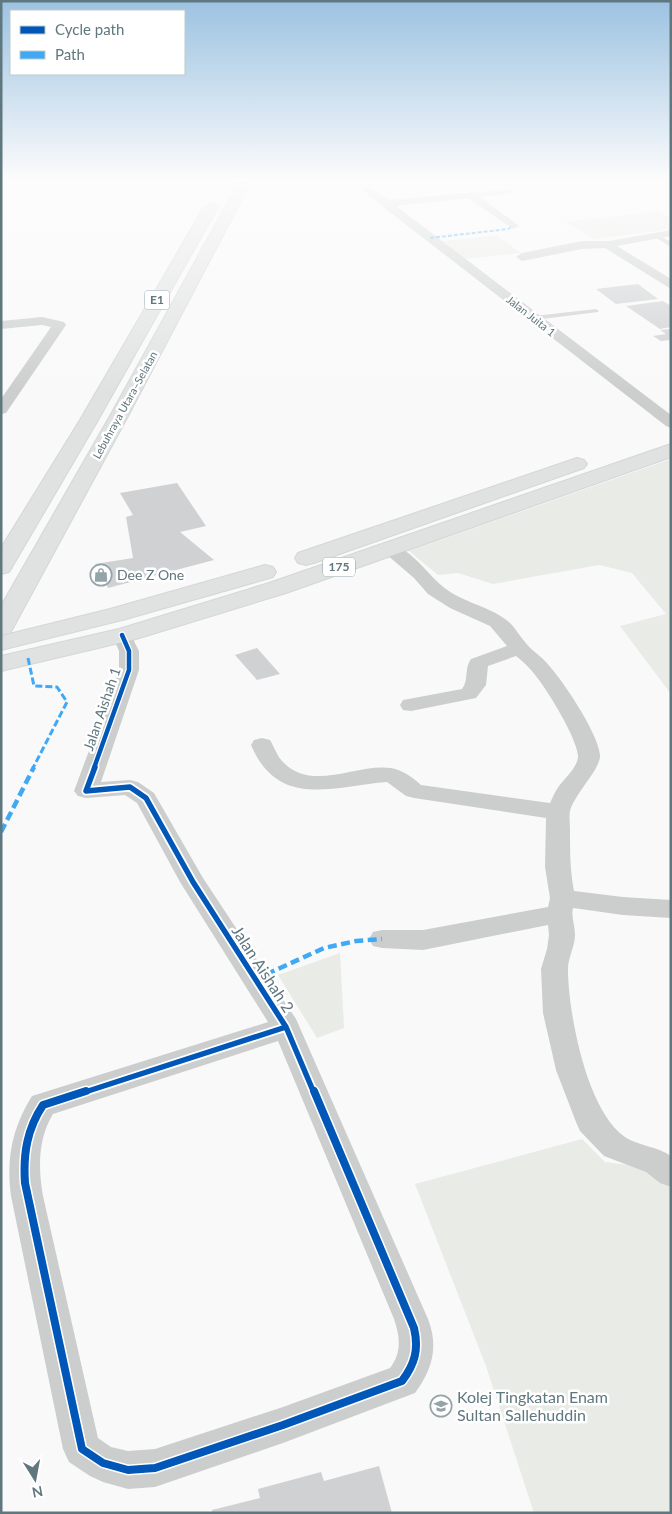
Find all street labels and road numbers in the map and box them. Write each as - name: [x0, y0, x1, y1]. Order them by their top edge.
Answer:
- road number: E1: [144, 290, 170, 310]
- street label: Jalan Juita 1: [504, 292, 558, 339]
- street label: Lebuhraya Utara–Selatan: [90, 349, 160, 461]
- road number: 175: [323, 558, 355, 576]
- street label: Jalan Aishah 1: [79, 665, 124, 753]
- street label: Jalan Aishah 2: [228, 922, 298, 1016]

